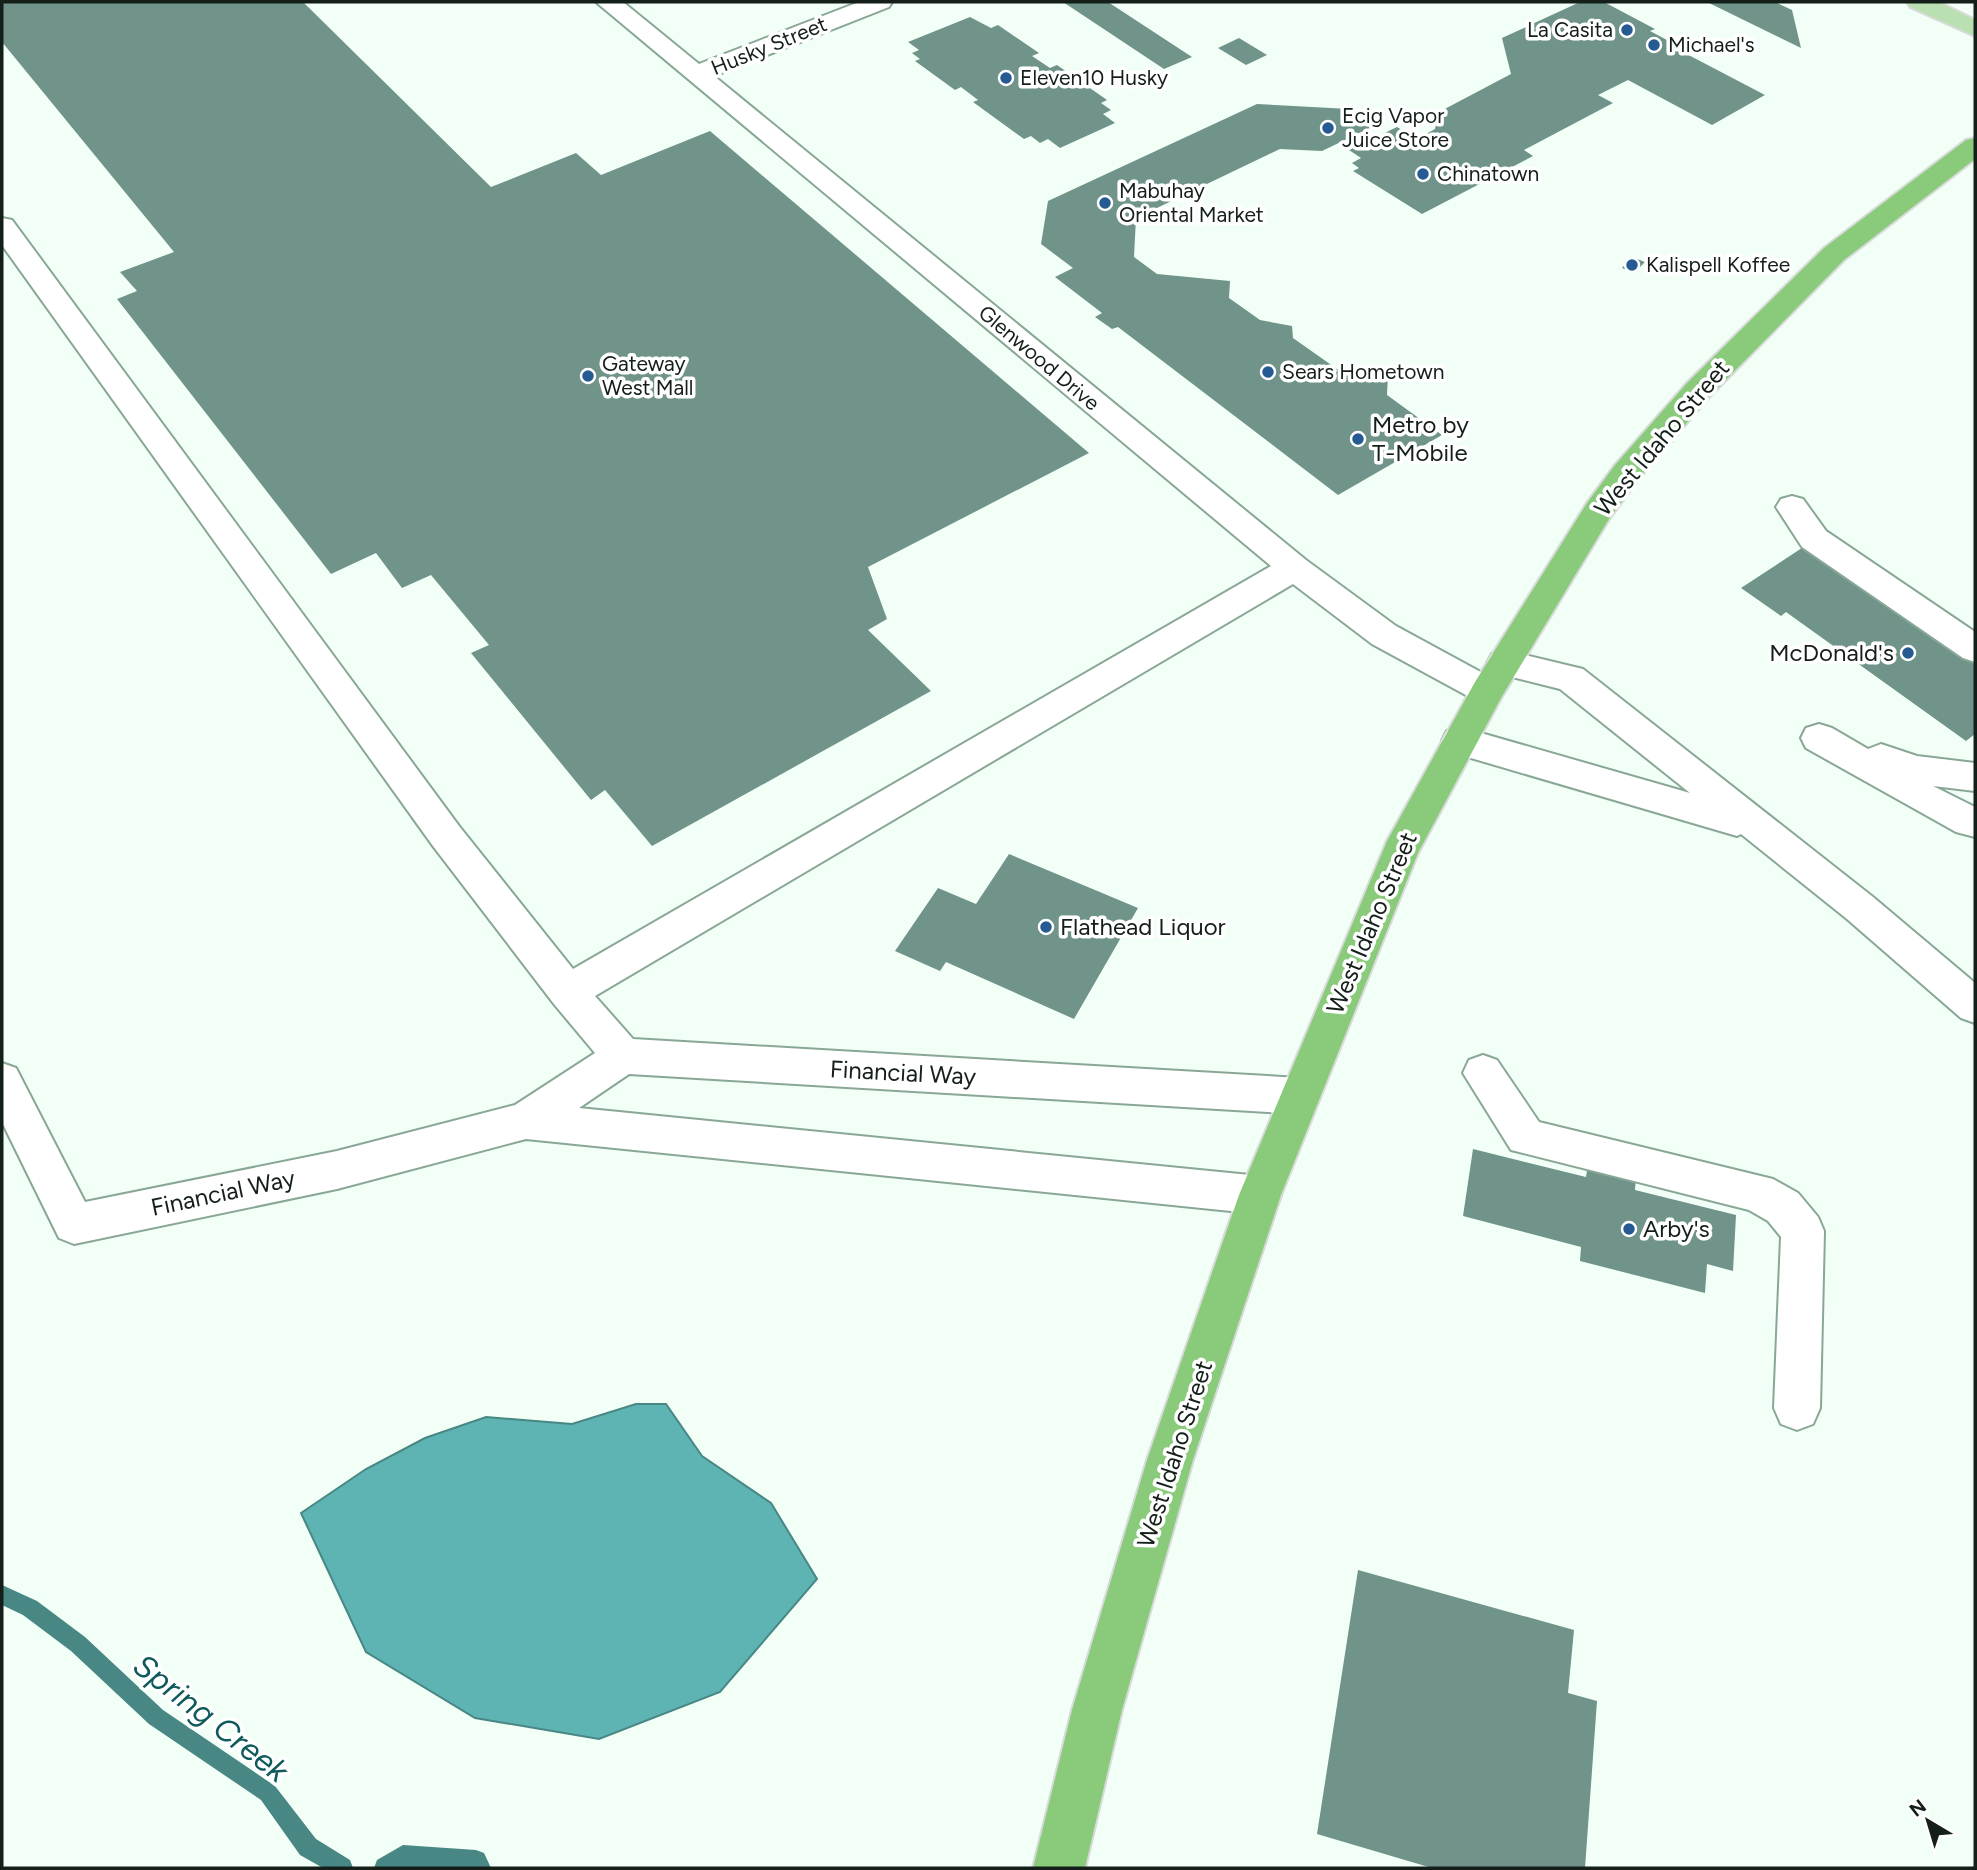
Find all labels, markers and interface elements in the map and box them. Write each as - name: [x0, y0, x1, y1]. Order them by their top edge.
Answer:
- street label: Husky Street: [707, 11, 830, 80]
- place label: La Casita: [1527, 17, 1613, 42]
- marker: La Casita: [1619, 22, 1635, 38]
- place label: Michael's: [1668, 32, 1755, 57]
- marker: Michael's: [1646, 37, 1662, 53]
- place label: Eleven10 Husky: [1020, 65, 1168, 90]
- marker: Eleven10 Husky: [998, 70, 1014, 86]
- place label: Ecig Vapor Juice Store: [1342, 103, 1449, 152]
- marker: Ecig Vapor Juice Store: [1320, 120, 1336, 136]
- place label: Chinatown: [1437, 161, 1539, 186]
- marker: Chinatown: [1415, 166, 1431, 182]
- place label: Mabuhay Oriental Market: [1119, 178, 1264, 227]
- marker: Mabuhay Oriental Market: [1097, 195, 1113, 211]
- place label: Kalispell Koffee: [1646, 252, 1790, 277]
- marker: Kalispell Koffee: [1624, 257, 1640, 273]
- street label: Glenwood Drive: [974, 300, 1105, 415]
- place label: Gateway West Mall: [602, 351, 693, 400]
- street label: West Idaho Street: [1588, 354, 1735, 522]
- place label: Sears Hometown: [1282, 359, 1444, 384]
- marker: Sears Hometown: [1260, 364, 1276, 380]
- marker: Gateway West Mall: [580, 368, 596, 384]
- place label: Metro by T-Mobile: [1372, 410, 1469, 467]
- marker: Metro by T-Mobile: [1350, 431, 1366, 447]
- place label: McDonald's: [1769, 638, 1894, 667]
- marker: McDonald's: [1900, 645, 1916, 661]
- street label: West Idaho Street: [1320, 828, 1423, 1018]
- place label: Flathead Liquor: [1060, 912, 1226, 941]
- marker: Flathead Liquor: [1038, 919, 1054, 935]
- street label: Financial Way: [829, 1054, 977, 1091]
- street label: Financial Way: [148, 1163, 298, 1222]
- place label: Arby's: [1643, 1214, 1710, 1243]
- marker: Arby's: [1621, 1221, 1637, 1237]
- street label: West Idaho Street: [1131, 1357, 1218, 1551]
- water label: Spring Creek: [126, 1646, 297, 1791]
- north arrow: [1893, 1786, 1963, 1856]
- text: N: [1905, 1794, 1931, 1822]

